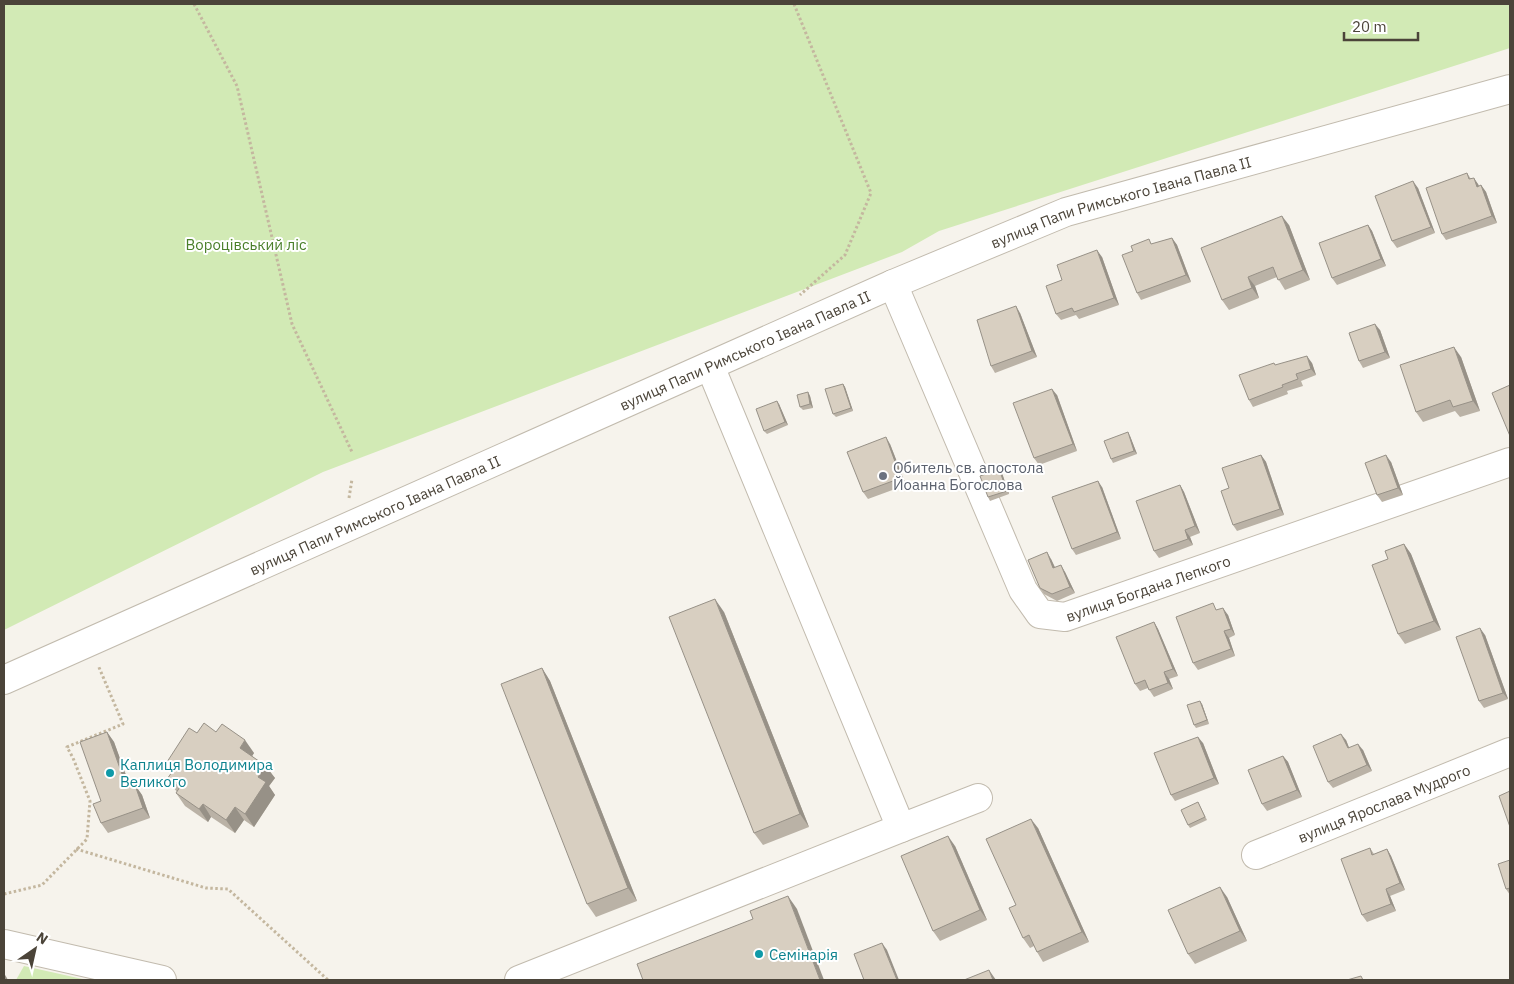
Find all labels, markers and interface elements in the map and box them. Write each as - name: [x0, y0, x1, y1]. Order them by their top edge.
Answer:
- scale bar: [1344, 10, 1418, 42]
- text: 20 m: [1352, 17, 1387, 36]
- street label: вулиця Папи Римського Івана Павла ІІ: [988, 152, 1253, 252]
- park label: Вороцівський ліс: [186, 235, 307, 254]
- street label: вулиця Папи Римського Івана Павла ІІ: [616, 286, 873, 414]
- street label: вулиця Папи Римського Івана Павла ІІ: [246, 451, 503, 579]
- place label: Обитель св. апостола Йоанна Богослова: [893, 458, 1043, 494]
- marker: Обитель св. апостола Йоанна Богослова: [877, 470, 889, 482]
- street label: вулиця Богдана Лепкого: [1063, 551, 1233, 625]
- place label: Каплиця Володимира Великого: [120, 755, 273, 791]
- street label: вулиця Ярослава Мудрого: [1295, 760, 1473, 847]
- marker: Каплиця Володимира Великого: [104, 767, 116, 779]
- north arrow: [10, 924, 60, 974]
- text: N: [33, 928, 52, 949]
- place label: Семінарія: [769, 945, 838, 964]
- marker: Семінарія: [753, 948, 765, 960]

